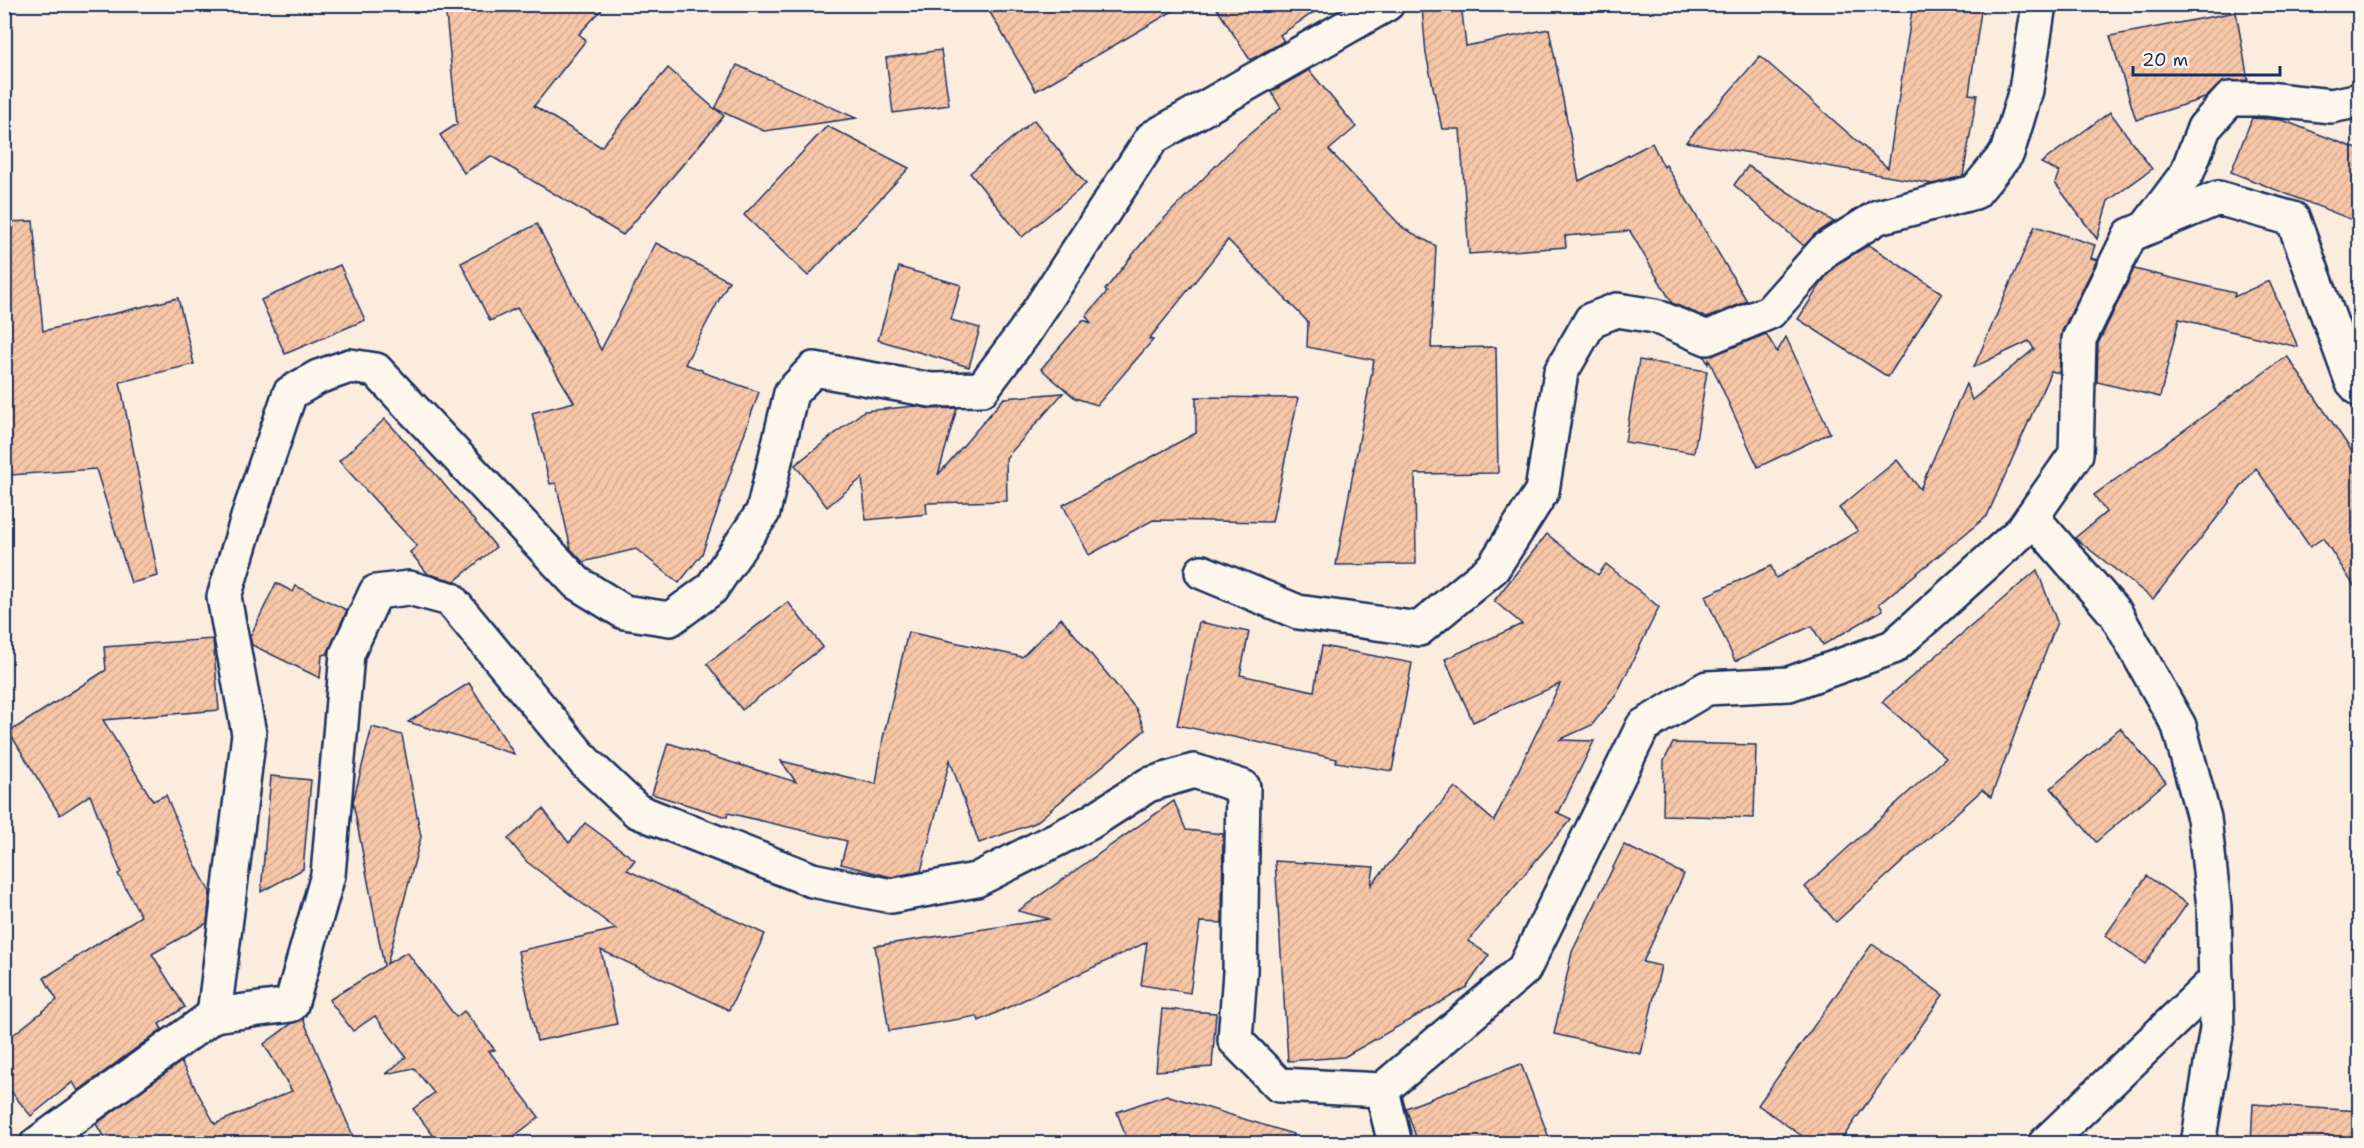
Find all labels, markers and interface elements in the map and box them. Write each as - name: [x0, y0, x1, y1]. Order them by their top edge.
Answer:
- scale bar: [2133, 39, 2280, 77]
- text: 20 m: [2142, 48, 2188, 72]

